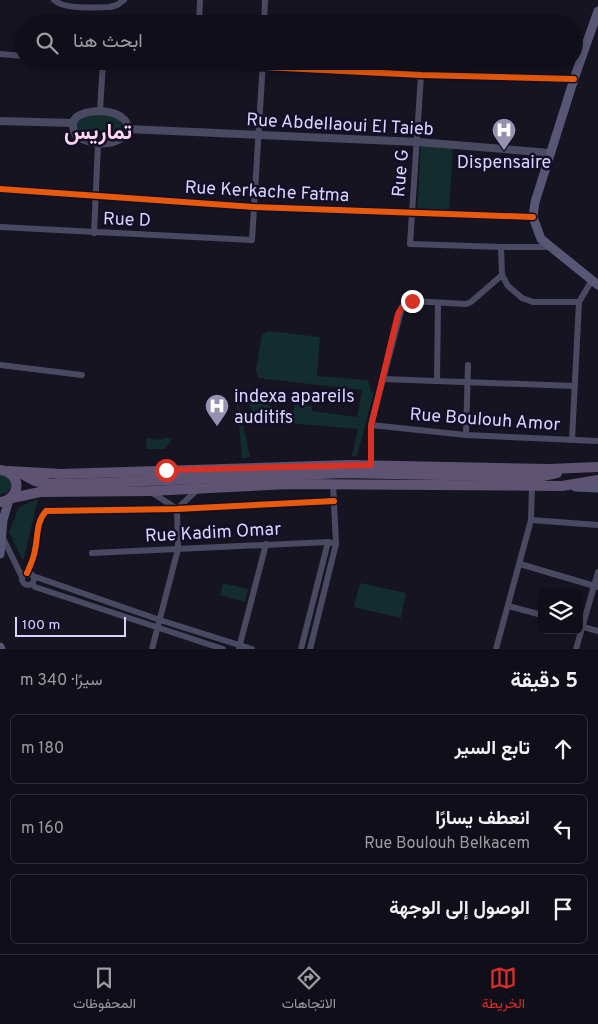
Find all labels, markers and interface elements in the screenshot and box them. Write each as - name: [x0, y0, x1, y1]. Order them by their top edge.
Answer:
- search box: [15, 15, 583, 70]
- icon: search: [33, 29, 61, 57]
- text: ابحث هنا: [73, 30, 143, 54]
- street label: Rue Abdellaoui El Taieb: [246, 109, 434, 142]
- hospital icon: Dispensaire: [491, 117, 517, 151]
- district label: تماريس: [64, 120, 132, 147]
- street label: Rue G: [388, 148, 415, 198]
- place label: Dispensaire: [457, 152, 551, 175]
- street label: Rue Kerkache Fatma: [184, 177, 350, 208]
- street label: Rue D: [103, 208, 151, 233]
- route end: [401, 290, 424, 313]
- place label: indexa apareils auditifs: [234, 386, 355, 430]
- hospital icon: indexa apareils auditifs: [204, 393, 230, 427]
- street label: Rue Boulouh Amor: [409, 404, 561, 437]
- route start: [155, 459, 178, 482]
- street label: Rue Kadim Omar: [144, 518, 282, 549]
- map controls: [538, 589, 583, 634]
- button: layers: [538, 589, 583, 634]
- scale bar: [15, 614, 126, 637]
- text: 100 m: [22, 617, 60, 634]
- text: 5 دقيقة: [510, 668, 578, 695]
- text: سيرًا · 340 m: [20, 671, 102, 691]
- icon: ahead: [549, 735, 577, 763]
- text: تابع السير: [454, 737, 530, 761]
- text: 180 m: [21, 739, 64, 759]
- text: انعطف يسارًا: [435, 807, 530, 831]
- icon: left: [549, 815, 577, 843]
- text: 160 m: [21, 819, 64, 839]
- text: Rue Boulouh Belkacem: [364, 834, 530, 854]
- icon: arrive: [549, 895, 577, 923]
- text: الوصول إلى الوجهة: [389, 897, 530, 921]
- tab: المحفوظات: [73, 964, 136, 1016]
- tab: الاتجاهات: [282, 964, 336, 1016]
- tab: الخريطة: [482, 964, 525, 1016]

